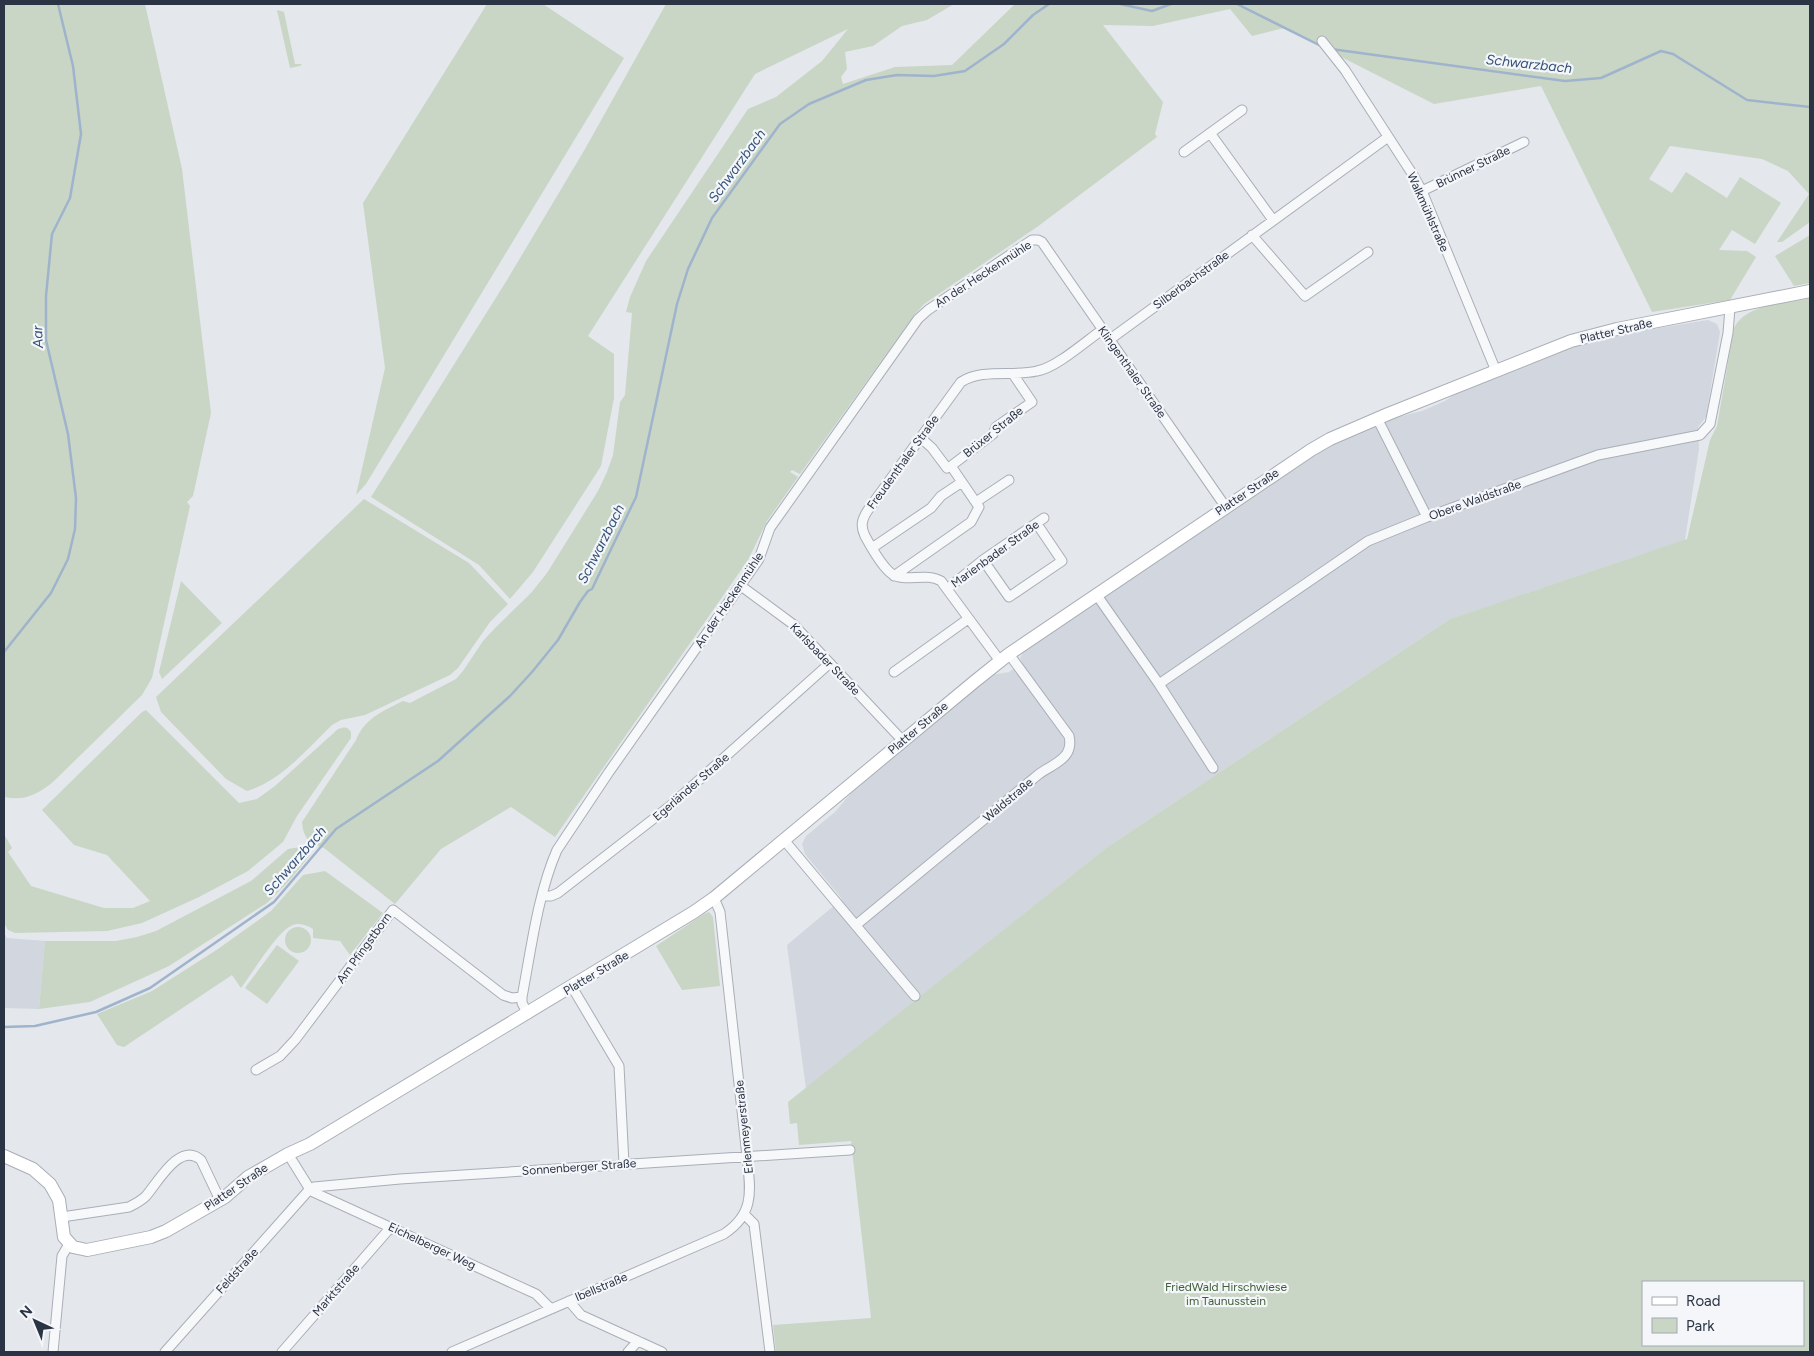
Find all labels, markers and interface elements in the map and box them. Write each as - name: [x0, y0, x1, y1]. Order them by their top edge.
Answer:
- water label: Schwarzbach: [1485, 51, 1573, 77]
- water label: Schwarzbach: [705, 126, 769, 206]
- street label: Brünner Straße: [1434, 143, 1513, 191]
- street label: Walkmühlstraße: [1404, 170, 1452, 254]
- street label: An der Heckenmühle: [932, 237, 1034, 310]
- street label: Silberbachstraße: [1150, 248, 1232, 312]
- street label: Platter Straße: [1579, 316, 1654, 346]
- street label: Klingenthaler Straße: [1095, 323, 1169, 421]
- water label: Aar: [29, 324, 47, 350]
- street label: Brüxer Straße: [960, 403, 1026, 460]
- street label: Freudenthaler Straße: [864, 412, 942, 512]
- street label: Platter Straße: [1213, 465, 1282, 518]
- street label: Obere Waldstraße: [1427, 477, 1523, 523]
- water label: Schwarzbach: [574, 501, 628, 586]
- street label: Marienbader Straße: [948, 517, 1042, 591]
- street label: An der Heckenmühle: [692, 549, 766, 650]
- street label: Karlsbader Straße: [787, 620, 863, 698]
- street label: Platter Straße: [885, 699, 951, 757]
- street label: Egerländer Straße: [650, 750, 732, 824]
- street label: Waldstraße: [980, 775, 1036, 825]
- water label: Schwarzbach: [260, 823, 330, 899]
- street label: Am Pfingstborn: [334, 910, 395, 986]
- street label: Platter Straße: [561, 948, 632, 998]
- street label: Erlenmeyerstraße: [732, 1079, 756, 1175]
- street label: Sonnenberger Straße: [521, 1156, 637, 1178]
- street label: Platter Straße: [202, 1160, 271, 1213]
- street label: Eichelberger Weg: [386, 1220, 478, 1272]
- street label: Feldstraße: [213, 1245, 261, 1297]
- street label: Marktstraße: [310, 1261, 363, 1319]
- street label: Ibellstraße: [573, 1269, 630, 1304]
- park label: FriedWald Hirschwiese im Taunusstein: [1165, 1280, 1287, 1308]
- legend: [1642, 1281, 1804, 1346]
- text: Road: [1686, 1292, 1721, 1310]
- north arrow: [10, 1296, 60, 1346]
- text: N: [17, 1302, 36, 1322]
- text: Park: [1686, 1317, 1715, 1335]

